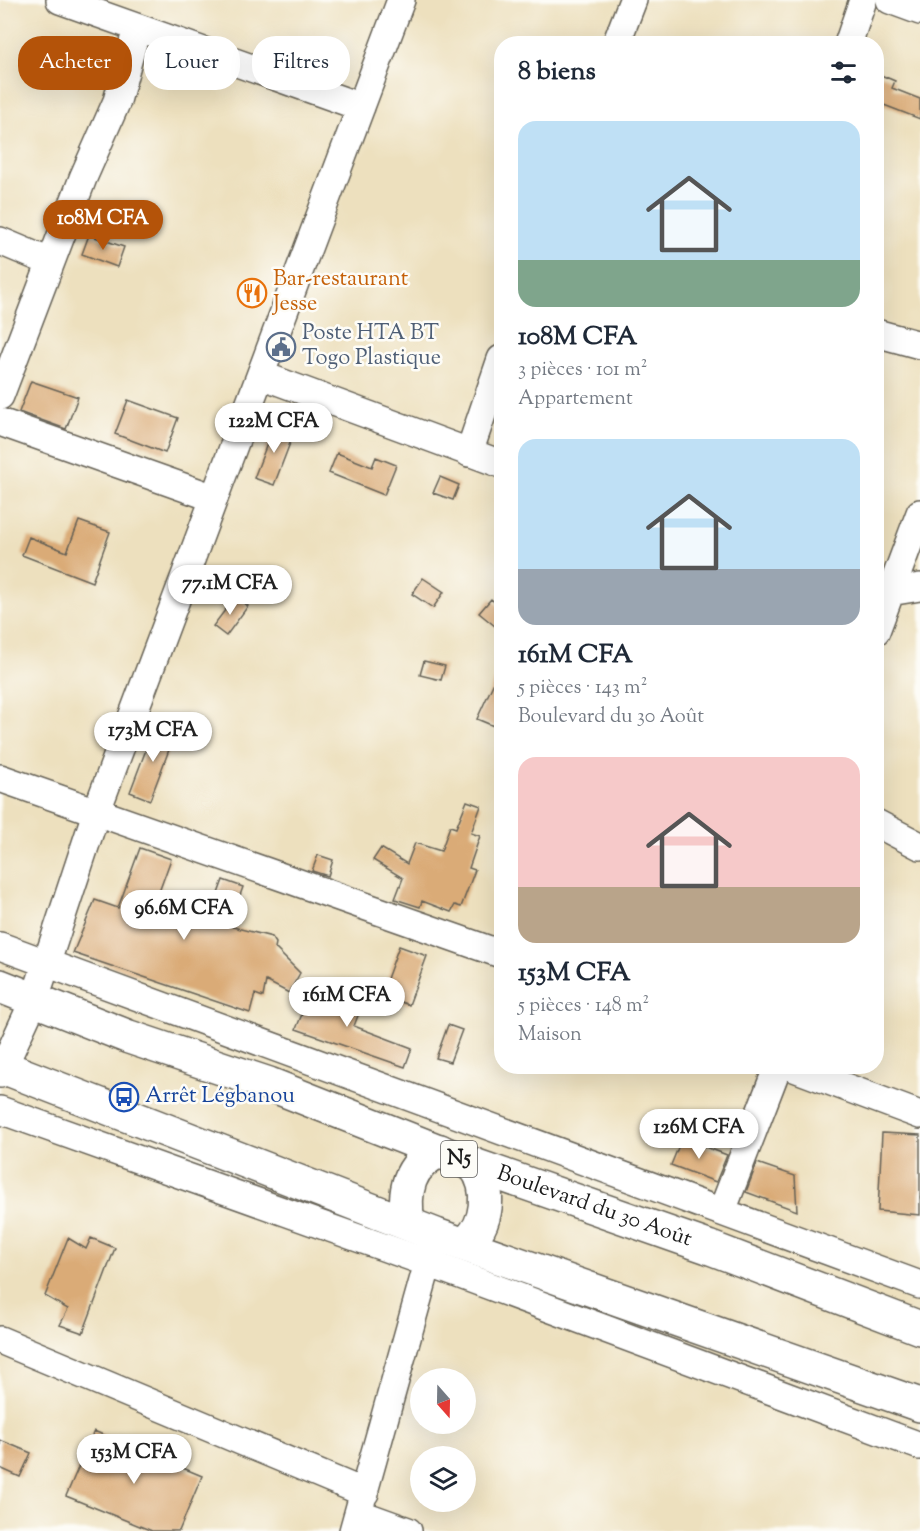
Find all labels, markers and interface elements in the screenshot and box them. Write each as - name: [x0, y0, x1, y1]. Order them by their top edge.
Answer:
- chip: Acheter: [18, 36, 132, 90]
- chip: Louer: [144, 36, 240, 90]
- chip: Filtres: [252, 36, 350, 90]
- text: 8 biens: [518, 54, 596, 91]
- icon: filters: [827, 56, 860, 89]
- icon: home: [635, 160, 743, 268]
- pin: 108M CFA: [41, 200, 165, 251]
- text: 108M CFA: [57, 205, 149, 234]
- place label: Bar-restaurant Jesse: [272, 264, 409, 321]
- restaurant icon: Bar-restaurant Jesse: [236, 277, 268, 309]
- place label: Poste HTA BT Togo Plastique: [302, 318, 441, 375]
- text: 108M CFA: [518, 319, 637, 356]
- public building icon: Poste HTA BT Togo Plastique: [265, 331, 297, 363]
- text: 3 pièces · 101 m²: [518, 356, 647, 385]
- text: Appartement: [518, 385, 633, 414]
- pin: 122M CFA: [212, 403, 336, 454]
- text: 122M CFA: [229, 408, 319, 437]
- icon: home: [635, 478, 743, 586]
- pin: 77.1M CFA: [161, 565, 299, 616]
- text: 77.1M CFA: [182, 570, 278, 599]
- text: 161M CFA: [518, 637, 633, 674]
- text: 5 pièces · 143 m²: [518, 674, 647, 703]
- text: Boulevard du 30 Août: [518, 703, 704, 732]
- pin: 173M CFA: [91, 712, 215, 763]
- text: 173M CFA: [108, 717, 198, 746]
- icon: home: [635, 796, 743, 904]
- pin: 96.6M CFA: [115, 890, 253, 941]
- text: 96.6M CFA: [135, 895, 233, 924]
- text: 153M CFA: [518, 955, 631, 992]
- pin: 161M CFA: [285, 977, 409, 1028]
- text: 161M CFA: [303, 982, 391, 1011]
- text: 5 pièces · 148 m²: [518, 992, 649, 1021]
- text: Maison: [518, 1021, 582, 1050]
- bus stop icon: Arrêt Légbanou: [108, 1081, 140, 1113]
- place label: Arrêt Légbanou: [145, 1081, 295, 1113]
- pin: 126M CFA: [637, 1109, 761, 1160]
- text: 126M CFA: [653, 1114, 745, 1143]
- road number: N5: [441, 1141, 477, 1177]
- street label: Boulevard du 30 Août: [492, 1158, 696, 1256]
- north arrow: [410, 1368, 476, 1434]
- map controls: [410, 1368, 476, 1512]
- pin: 153M CFA: [72, 1434, 196, 1485]
- text: 153M CFA: [91, 1439, 177, 1468]
- button: layers: [410, 1446, 476, 1512]

